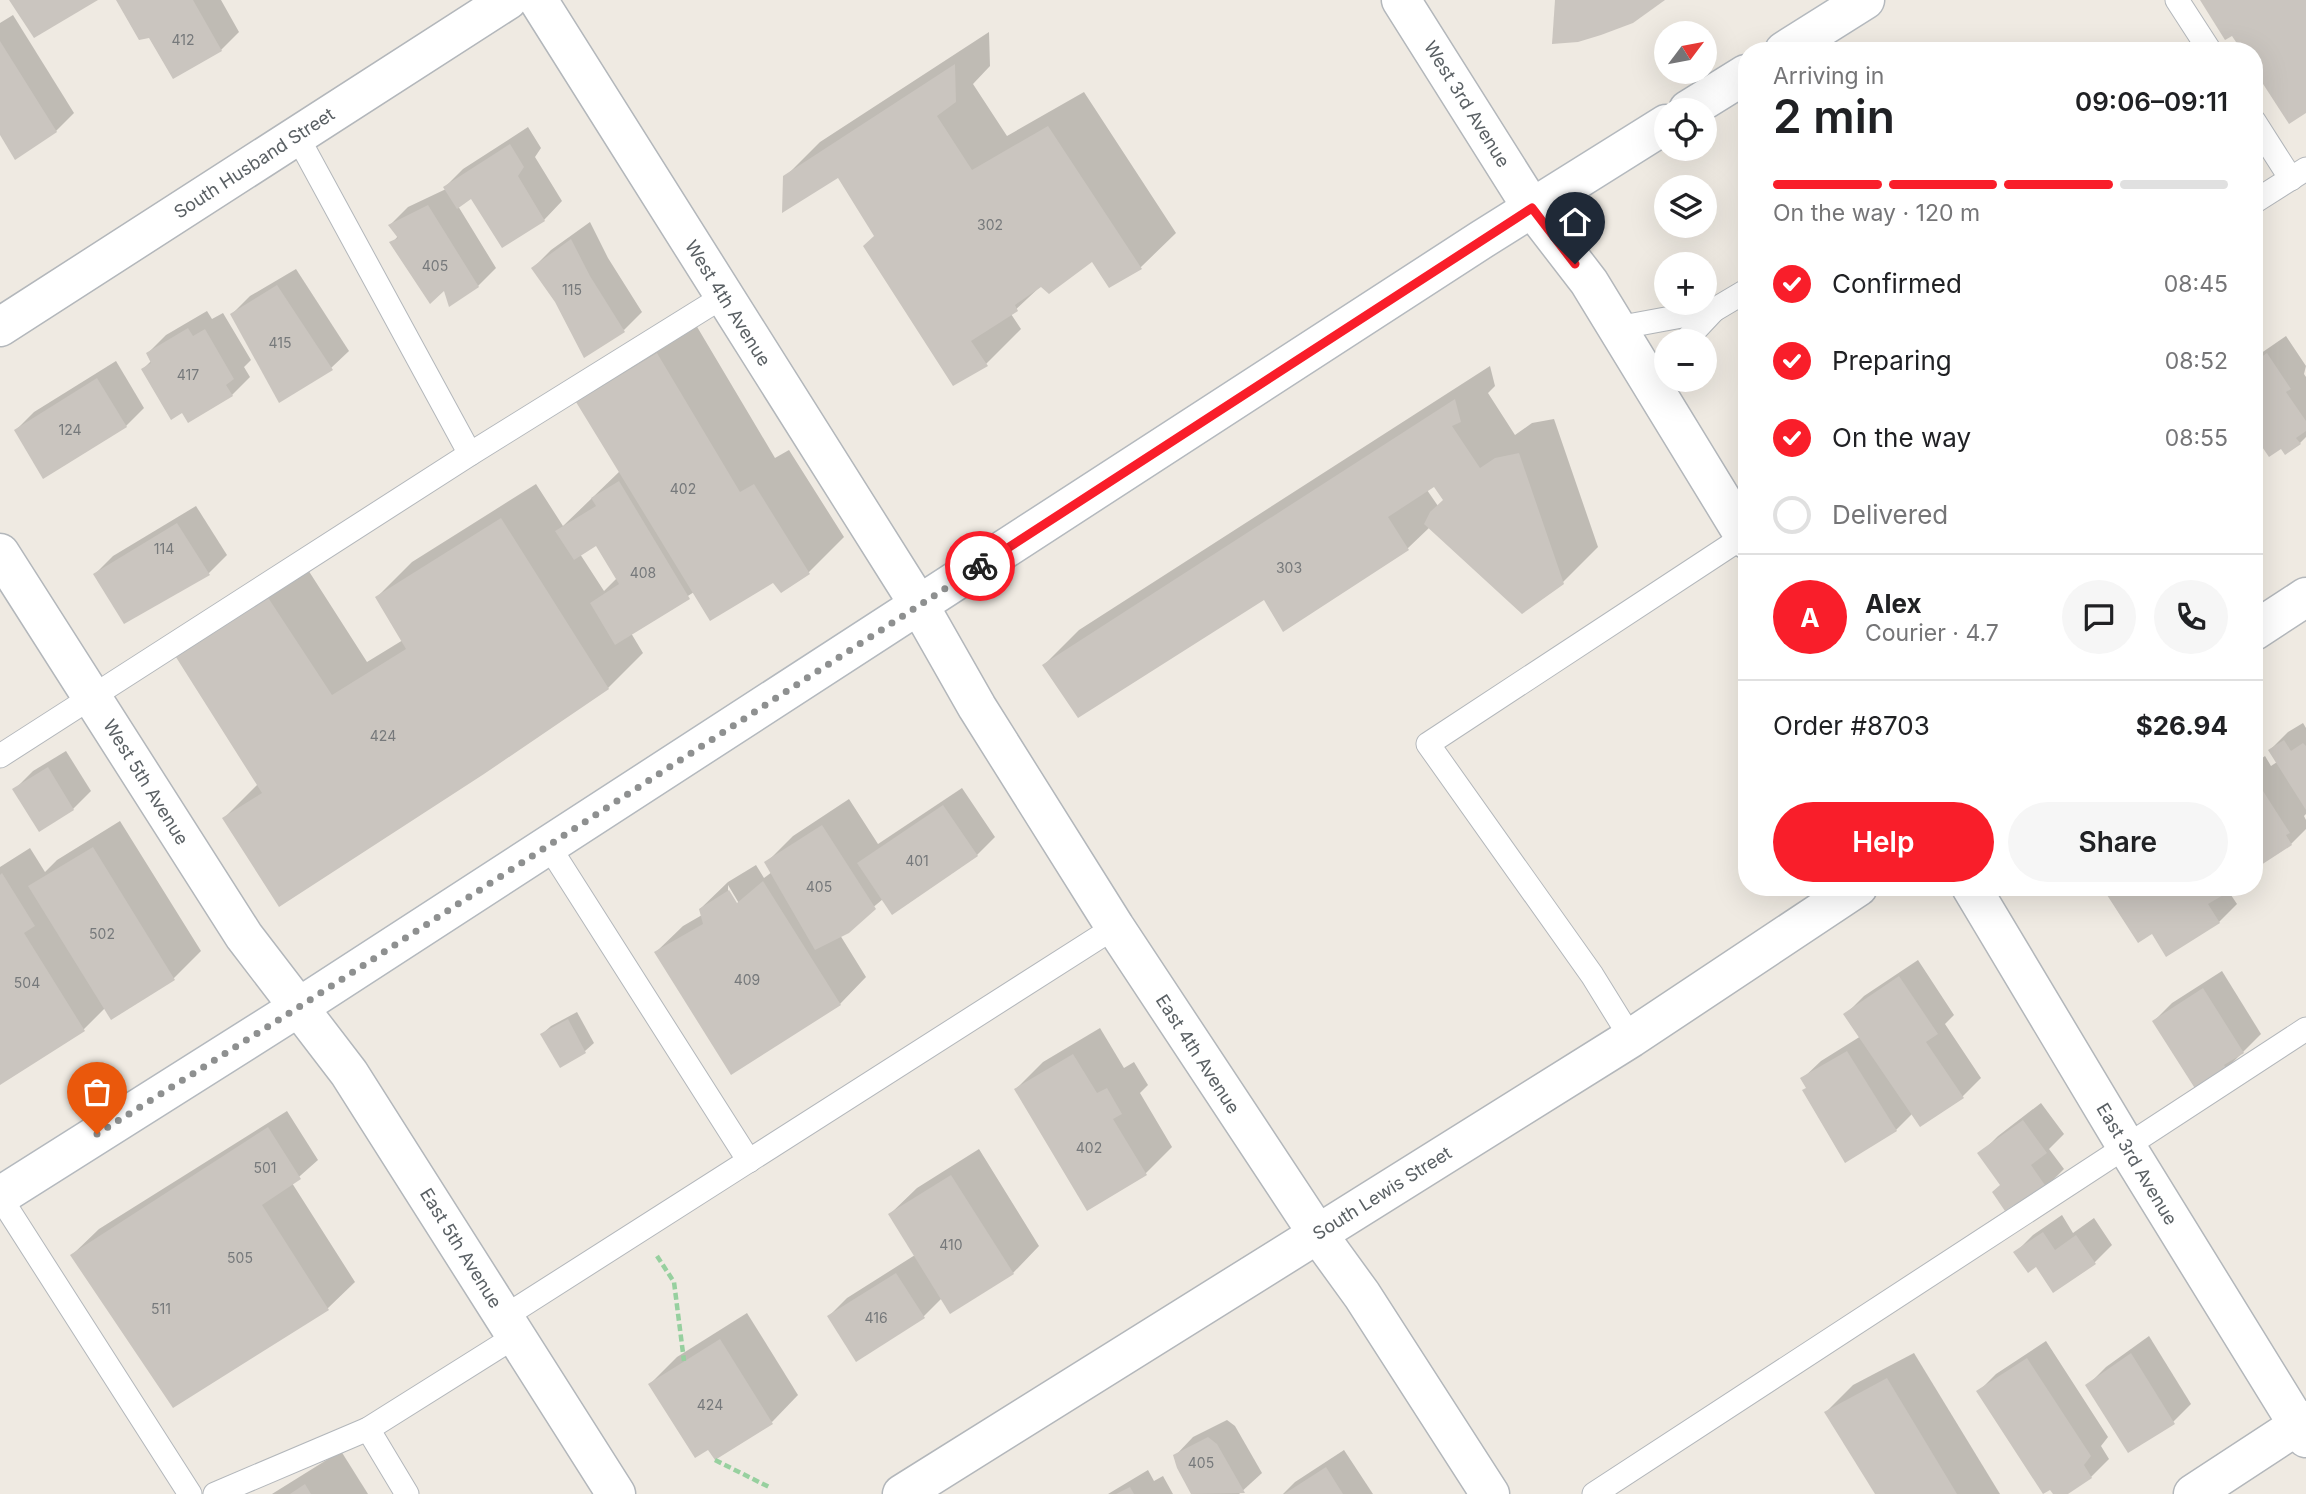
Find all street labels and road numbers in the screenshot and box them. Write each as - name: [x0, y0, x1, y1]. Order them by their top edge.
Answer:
- street label: West 3rd Avenue: [1420, 37, 1514, 171]
- street label: South Husband Street: [170, 103, 338, 223]
- street label: West 4th Avenue: [681, 236, 775, 370]
- street label: West 5th Avenue: [99, 716, 193, 848]
- street label: East 4th Avenue: [1152, 990, 1244, 1118]
- street label: East 3rd Avenue: [2092, 1099, 2182, 1229]
- street label: South Lewis Street: [1309, 1142, 1455, 1244]
- street label: East 5th Avenue: [416, 1184, 506, 1312]

